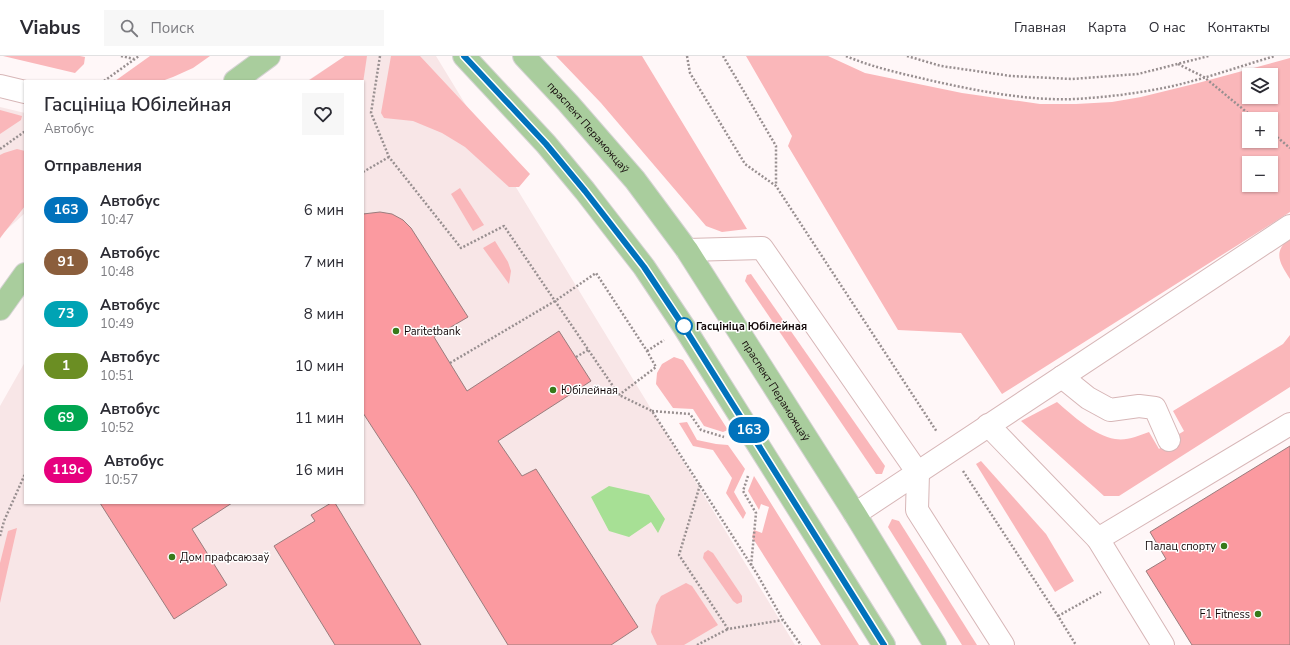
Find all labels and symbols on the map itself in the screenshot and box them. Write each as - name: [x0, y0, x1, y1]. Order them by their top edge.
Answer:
- street label: праспект Пераможцаў: [544, 78, 633, 176]
- marker: Гасцініца Юбілейная: [675, 317, 693, 335]
- place label: Гасцініца Юбілейная: [696, 319, 807, 334]
- place label: Paritetbank: [404, 324, 461, 339]
- marker: Paritetbank: [391, 326, 401, 336]
- street label: праспект Пераможцаў: [739, 337, 814, 444]
- place label: Юбілейная: [561, 383, 618, 398]
- marker: Юбілейная: [548, 385, 558, 395]
- line badge: 163: [726, 417, 772, 443]
- place label: Палац спорту: [1145, 539, 1216, 554]
- marker: Палац спорту: [1219, 541, 1229, 551]
- place label: Дом прафсаюзаў: [180, 550, 269, 565]
- marker: Дом прафсаюзаў: [167, 552, 177, 562]
- place label: F1 Fitness: [1199, 607, 1250, 622]
- marker: F1 Fitness: [1253, 609, 1263, 619]

